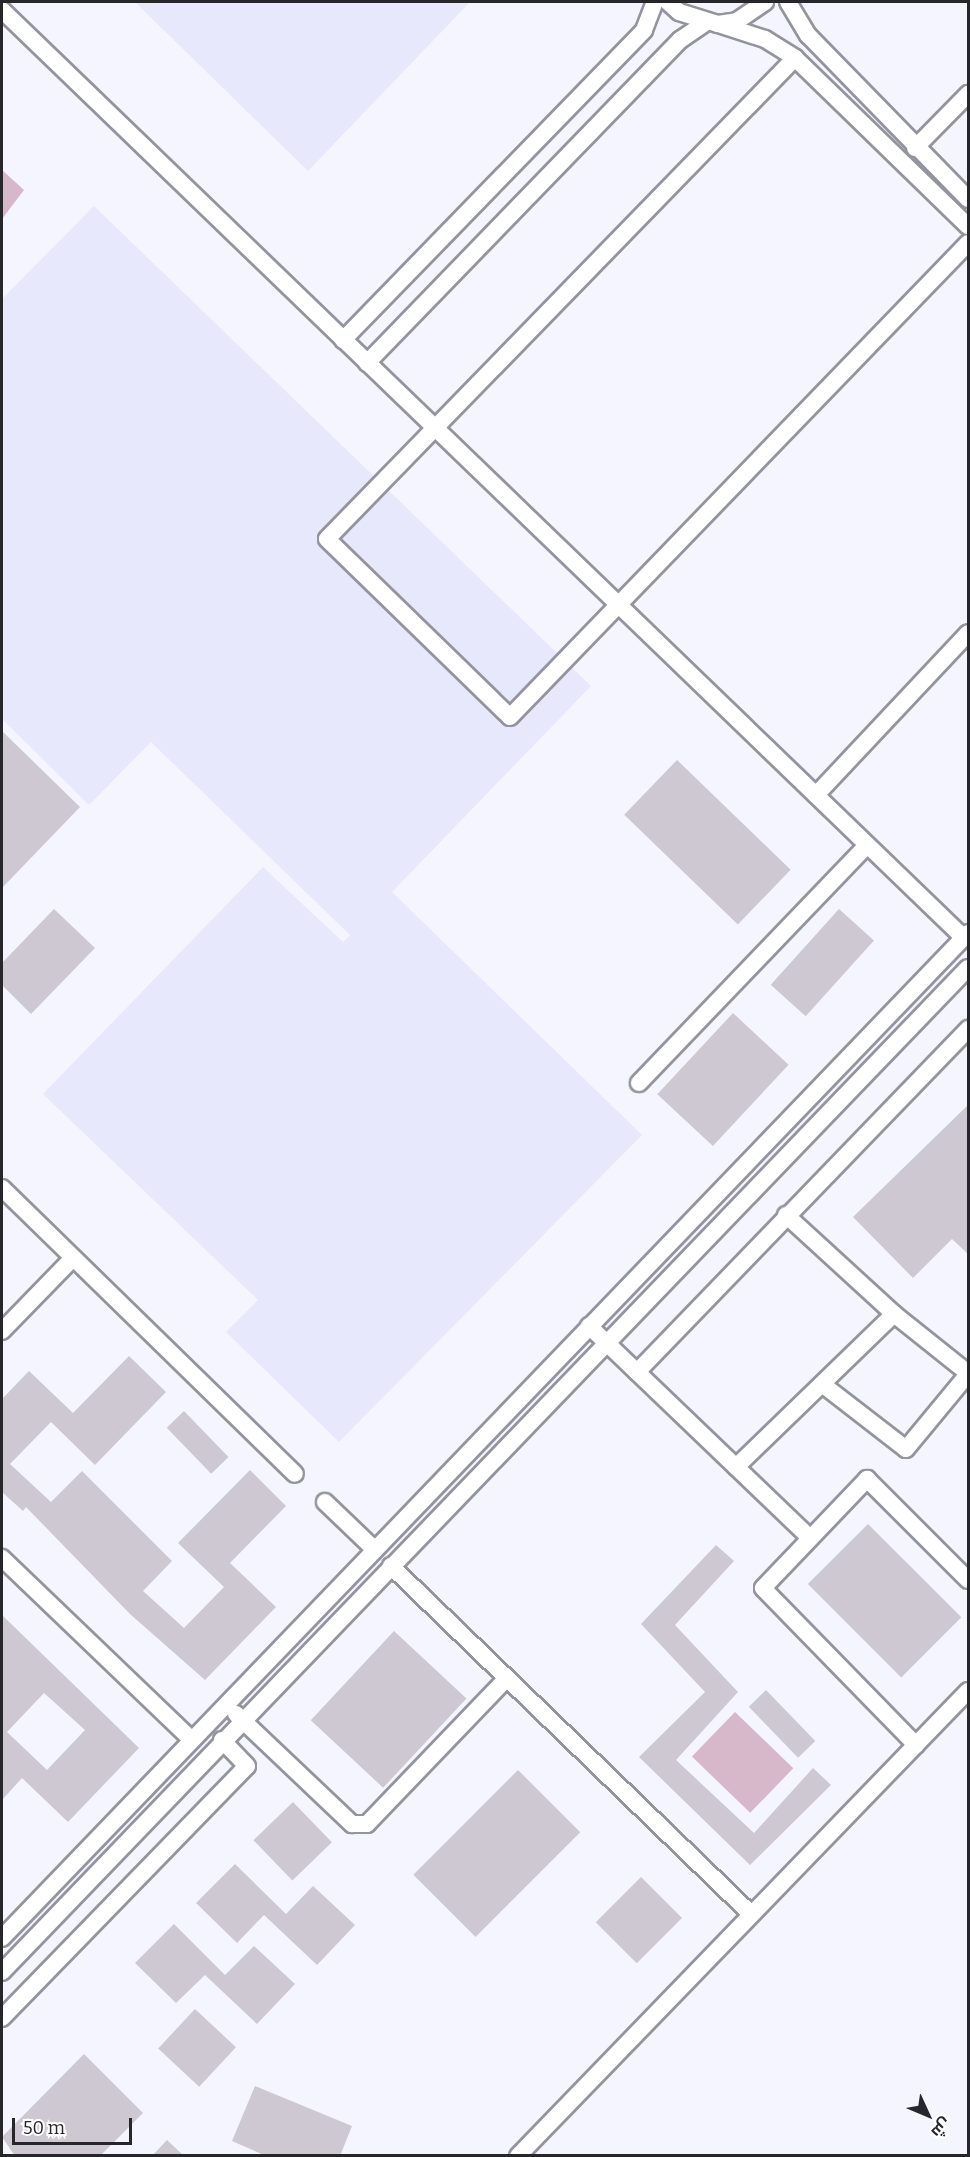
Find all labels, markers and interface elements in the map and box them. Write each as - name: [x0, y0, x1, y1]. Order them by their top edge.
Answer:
- north arrow: [898, 2085, 958, 2145]
- scale bar: [15, 2106, 135, 2144]
- text: ش: [927, 2114, 955, 2142]
- text: 50 m: [23, 2117, 65, 2139]

